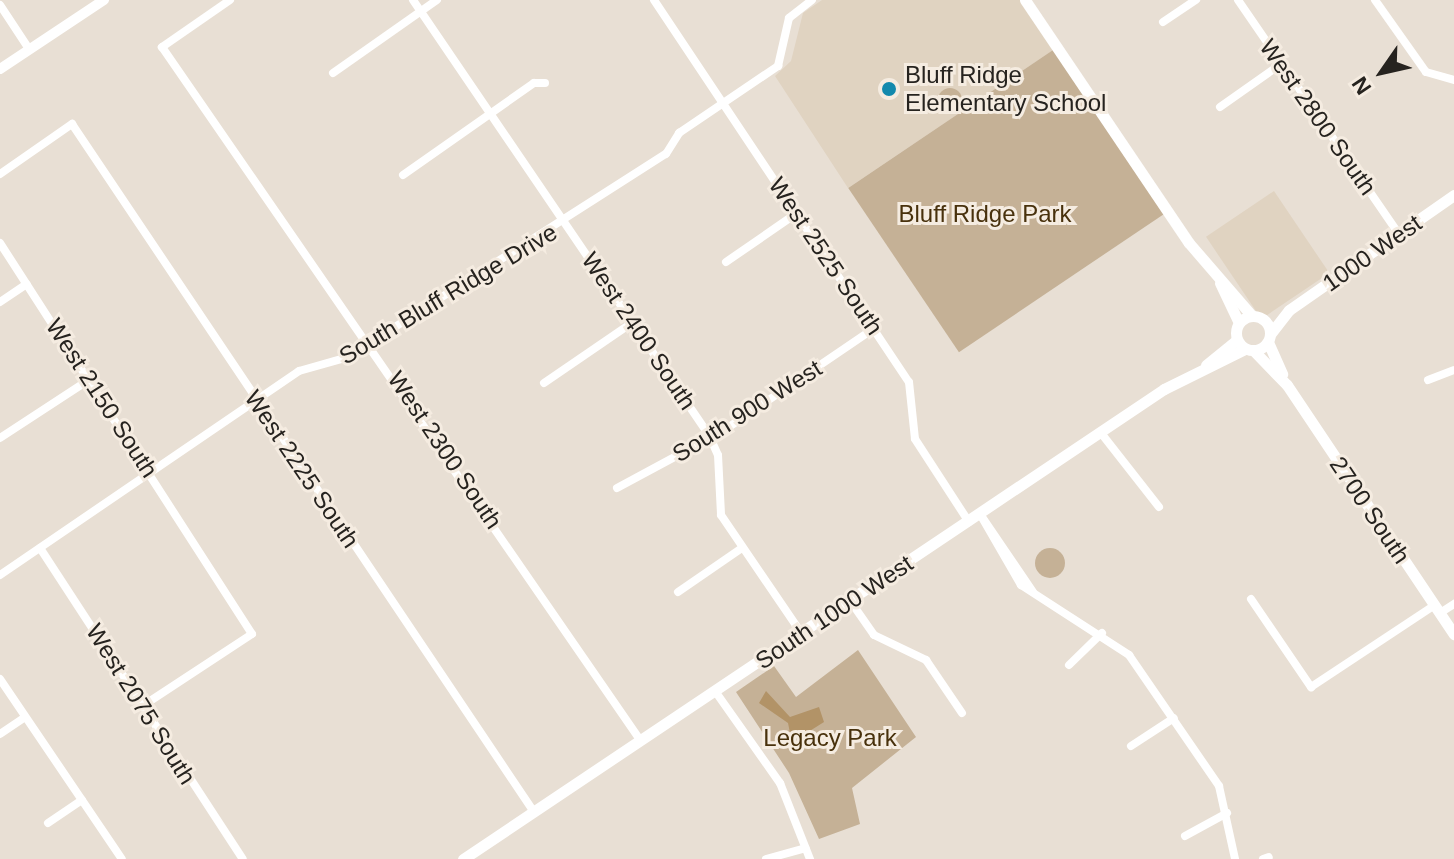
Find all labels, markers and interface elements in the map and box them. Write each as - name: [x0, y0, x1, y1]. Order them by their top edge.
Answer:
- north arrow: [1342, 32, 1422, 112]
- street label: West 2800 South: [1254, 34, 1382, 200]
- place label: Bluff Ridge Elementary School: [905, 61, 1106, 117]
- text: N: [1347, 72, 1376, 99]
- marker: Bluff Ridge Elementary School: [880, 80, 898, 98]
- street label: West 2525 South: [763, 172, 889, 340]
- park label: Bluff Ridge Park: [899, 200, 1071, 228]
- street label: 1000 West: [1317, 208, 1427, 298]
- street label: South Bluff Ridge Drive: [334, 218, 562, 370]
- street label: West 2400 South: [576, 247, 702, 415]
- street label: West 2150 South: [40, 313, 164, 483]
- street label: South 900 West: [667, 354, 827, 468]
- street label: West 2300 South: [382, 366, 508, 534]
- street label: West 2225 South: [239, 385, 365, 553]
- street label: 2700 South: [1324, 451, 1416, 569]
- street label: South 1000 West: [750, 549, 918, 675]
- street label: West 2075 South: [80, 618, 202, 790]
- park label: Legacy Park: [763, 724, 897, 752]

